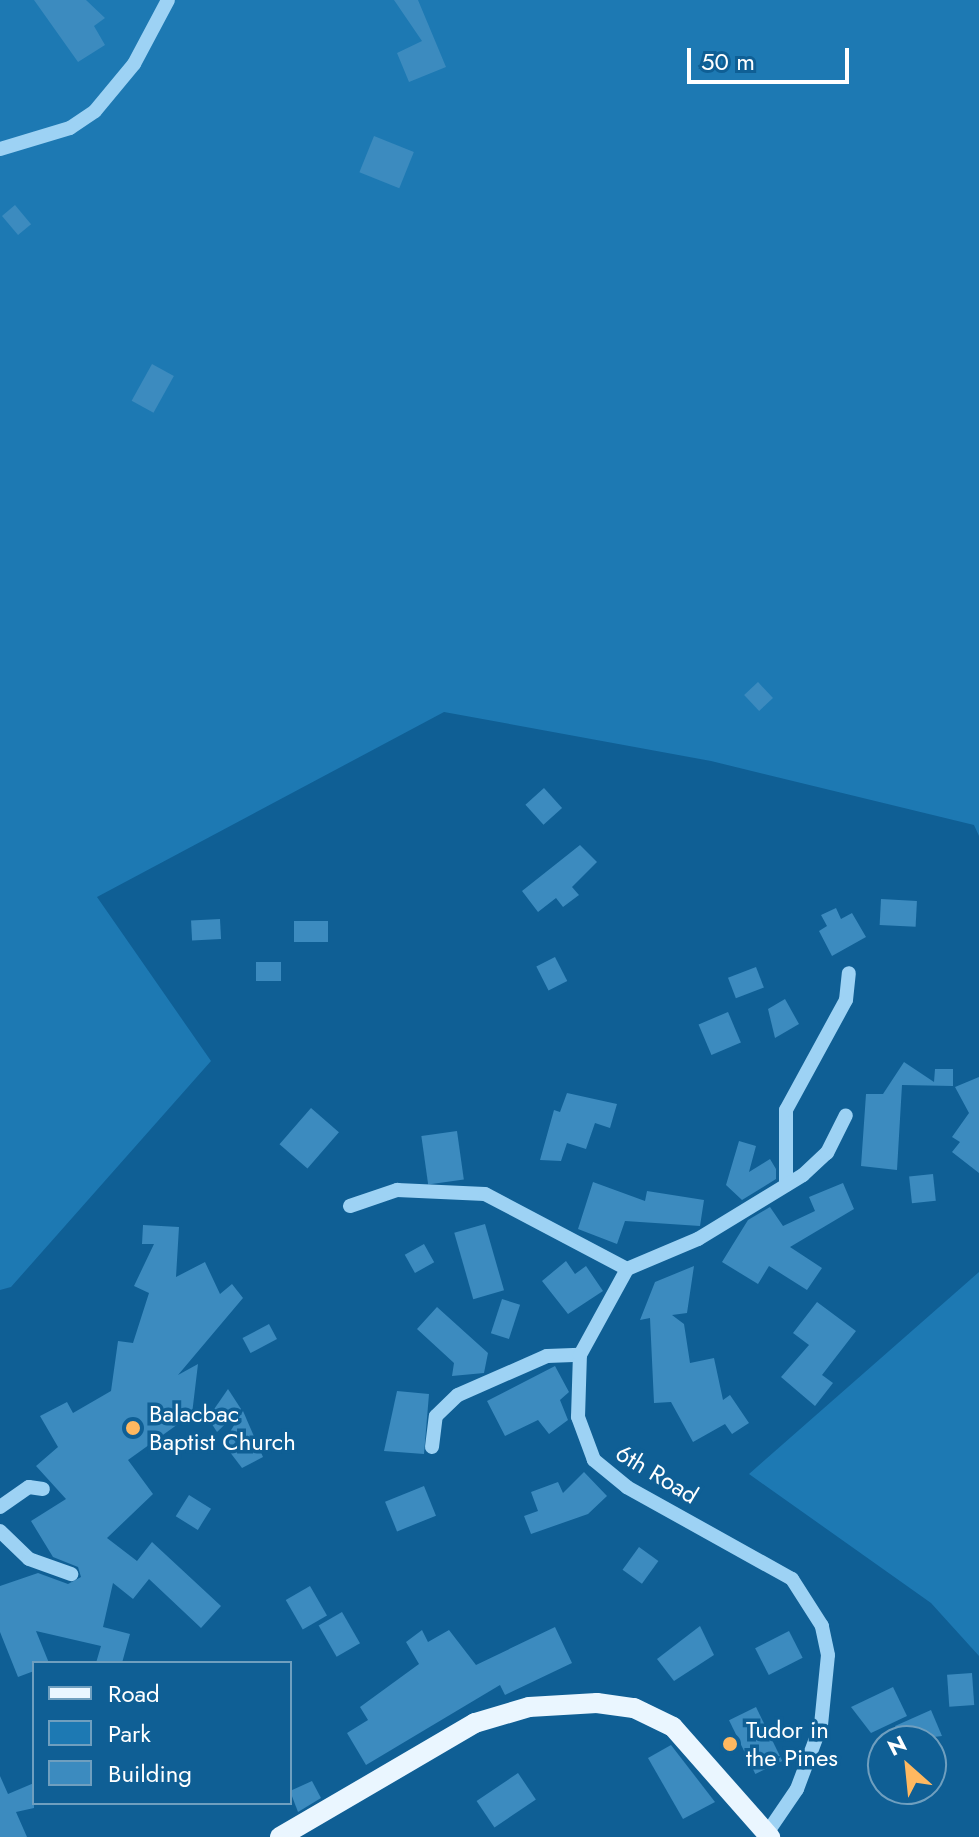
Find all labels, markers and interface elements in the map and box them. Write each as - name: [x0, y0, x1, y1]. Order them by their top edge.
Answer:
- scale bar: [691, 32, 853, 82]
- text: 50 m: [701, 44, 755, 79]
- place label: Balacbac Baptist Church: [149, 1400, 296, 1456]
- marker: Balacbac Baptist Church: [124, 1419, 142, 1437]
- street label: 6th Road: [611, 1438, 703, 1510]
- legend: [32, 1661, 292, 1805]
- text: Road: [108, 1676, 160, 1711]
- text: Park: [108, 1716, 151, 1751]
- place label: Tudor in the Pines: [746, 1716, 838, 1772]
- north arrow: [867, 1725, 947, 1805]
- text: N: [882, 1727, 912, 1764]
- marker: Tudor in the Pines: [721, 1735, 739, 1753]
- text: Building: [108, 1756, 192, 1791]

